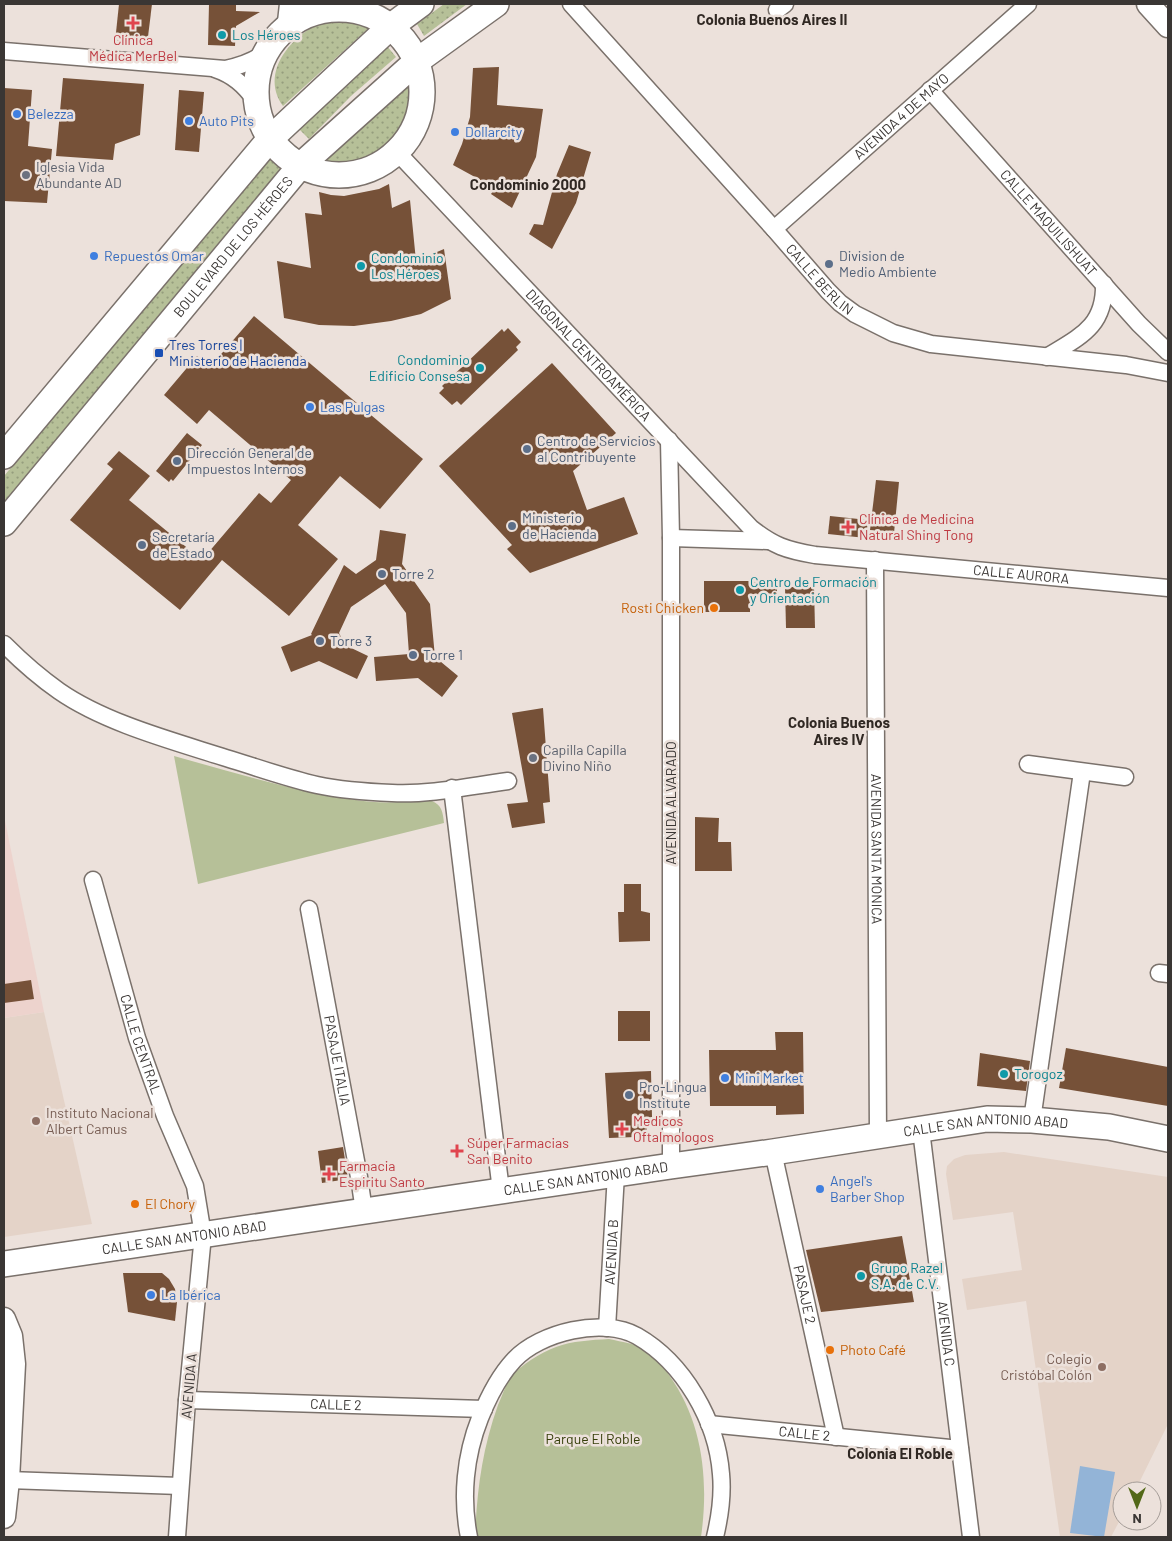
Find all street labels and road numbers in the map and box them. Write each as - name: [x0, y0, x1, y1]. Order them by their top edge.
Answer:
- street label: AVENIDA 4 DE MAYO: [850, 69, 952, 163]
- street label: CALLE MAQUILISHUAT: [997, 166, 1101, 279]
- street label: BOULEVARD DE LOS HÉROES: [169, 172, 296, 320]
- street label: CALLE BERLIN: [783, 240, 857, 318]
- street label: DIAGONAL CENTROAMÉRICA: [523, 285, 655, 425]
- street label: CALLE AURORA: [972, 561, 1071, 587]
- street label: AVENIDA ALVARADO: [662, 741, 679, 865]
- street label: AVENIDA SANTA MONICA: [868, 774, 886, 925]
- street label: CALLE CENTRAL: [117, 992, 165, 1096]
- street label: PASAJE ITALIA: [321, 1014, 355, 1107]
- street label: CALLE SAN ANTONIO ABAD: [902, 1110, 1069, 1140]
- street label: CALLE SAN ANTONIO ABAD: [502, 1158, 669, 1198]
- street label: CALLE SAN ANTONIO ABAD: [101, 1217, 267, 1258]
- street label: AVENIDA B: [601, 1219, 621, 1286]
- street label: PASAJE 2: [790, 1263, 820, 1325]
- street label: AVENIDA C: [934, 1300, 959, 1367]
- street label: AVENIDA A: [177, 1352, 200, 1419]
- street label: CALLE 2: [310, 1395, 362, 1413]
- street label: CALLE 2: [778, 1422, 831, 1444]

